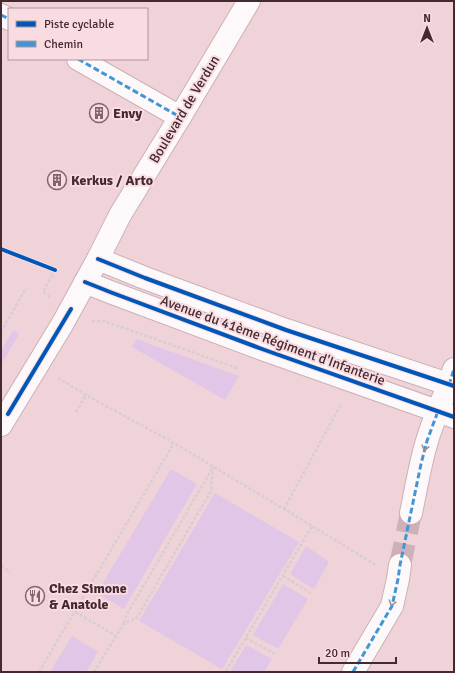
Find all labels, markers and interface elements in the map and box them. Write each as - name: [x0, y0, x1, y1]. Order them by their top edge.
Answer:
- legend: [8, 8, 148, 60]
- north arrow: [407, 8, 447, 48]
- text: N: [423, 12, 431, 25]
- text: Piste cyclable: [44, 17, 114, 32]
- text: Chemin: [44, 37, 83, 52]
- street label: Boulevard de Verdun: [146, 52, 223, 166]
- building icon: Envy: [88, 102, 110, 124]
- place label: Envy: [113, 105, 142, 122]
- building icon: Kerkus / Arto: [46, 169, 68, 191]
- place label: Kerkus / Arto: [71, 172, 153, 189]
- street label: Avenue du 41ème Régiment d'Infanterie: [158, 292, 388, 389]
- one-way arrow: [421, 444, 430, 451]
- place label: Chez Simone & Anatole: [49, 580, 127, 613]
- restaurant icon: Chez Simone & Anatole: [24, 585, 46, 607]
- one-way arrow: [388, 599, 397, 606]
- scale bar: [319, 639, 396, 665]
- text: 20 m: [325, 646, 350, 661]

